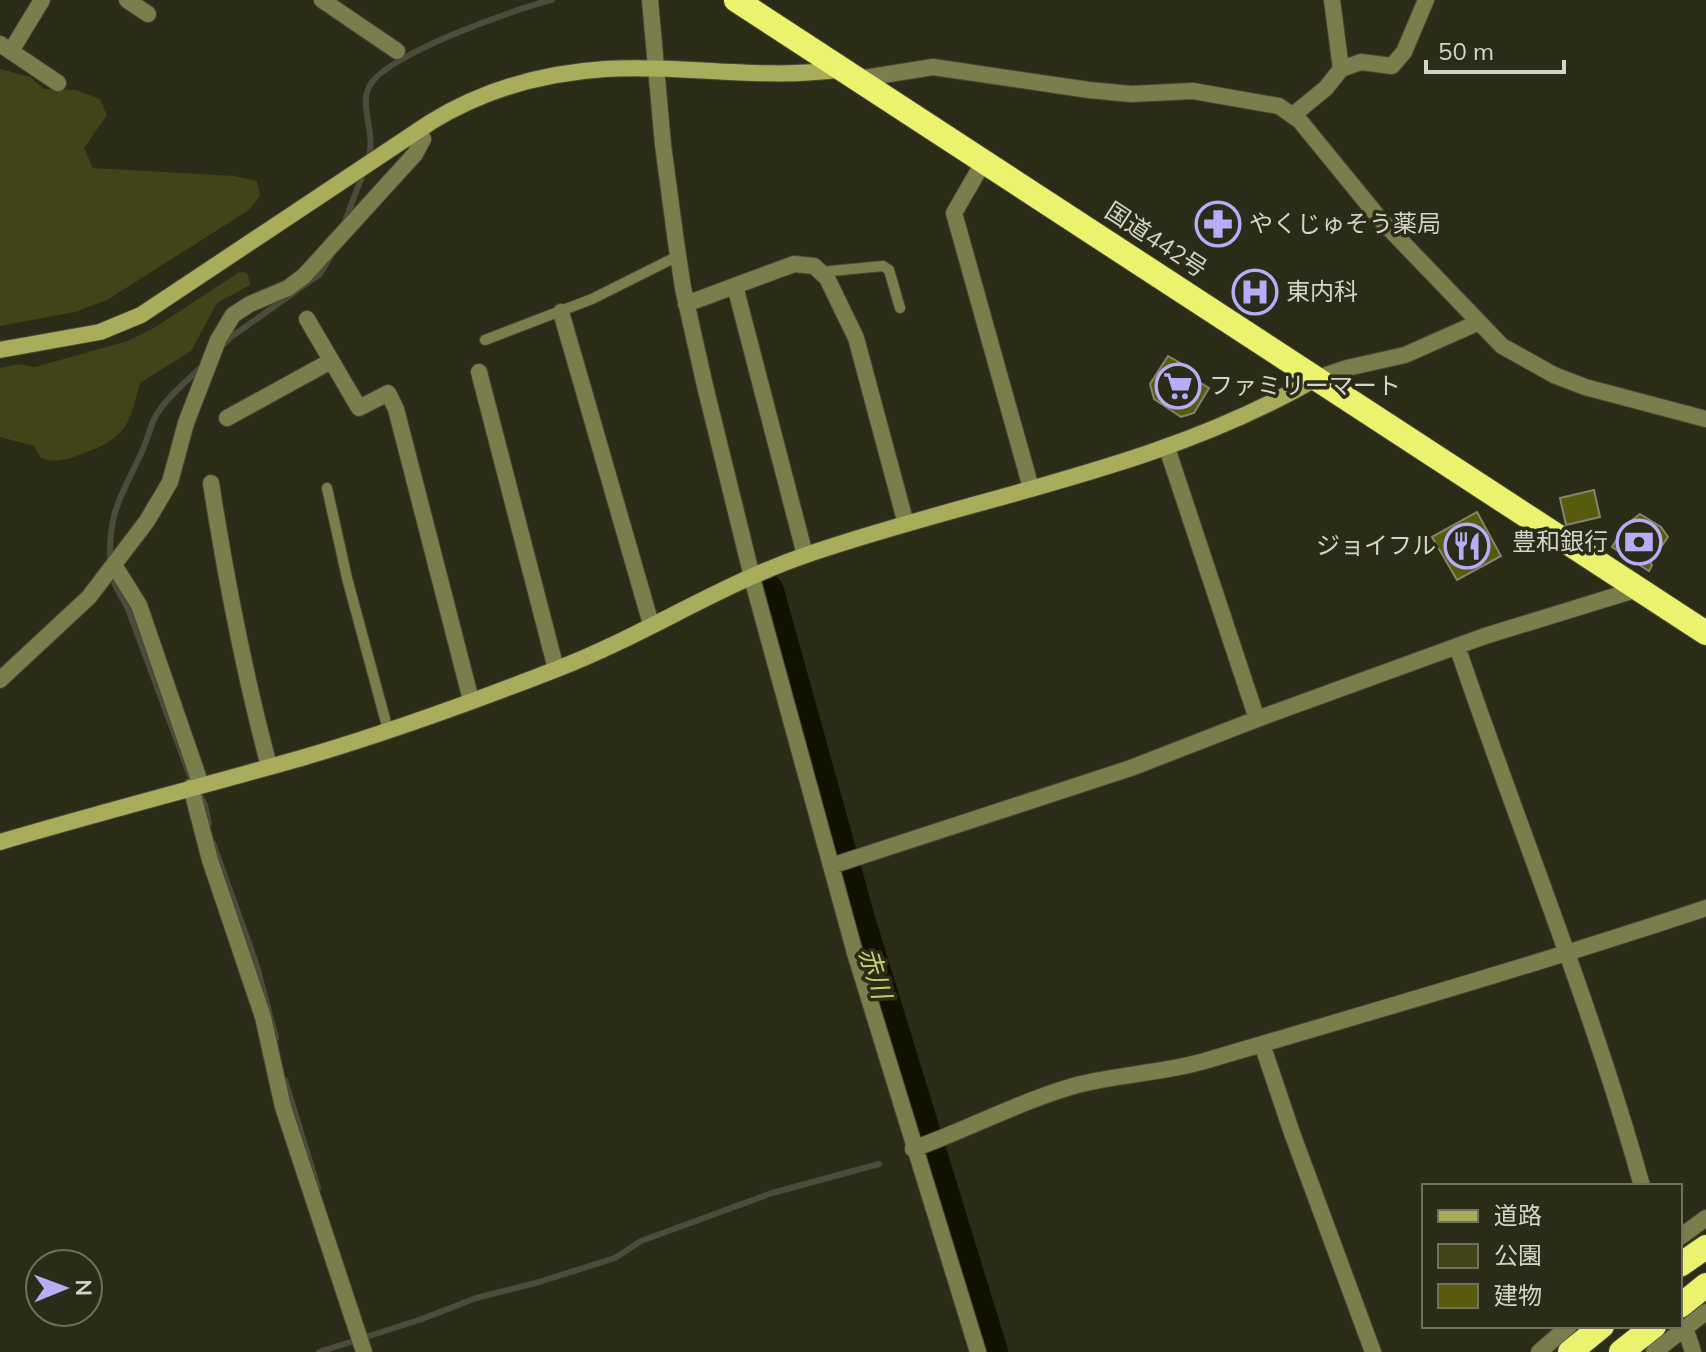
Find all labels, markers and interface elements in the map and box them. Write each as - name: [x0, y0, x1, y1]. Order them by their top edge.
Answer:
- scale bar: [1426, 24, 1564, 74]
- text: 50 m: [1438, 36, 1494, 66]
- street label: 国道442号: [1100, 195, 1213, 283]
- pharmacy icon: やくじゅそう薬局: [1194, 200, 1242, 248]
- place label: やくじゅそう薬局: [1249, 208, 1441, 238]
- hospital icon: 東内科: [1231, 268, 1279, 316]
- place label: 東内科: [1286, 276, 1358, 306]
- supermarket icon: ファミリーマート: [1154, 362, 1202, 410]
- place label: ファミリーマート: [1209, 370, 1401, 400]
- bank icon: 豊和銀行: [1615, 518, 1663, 566]
- restaurant icon: ジョイフル: [1443, 522, 1491, 570]
- place label: 豊和銀行: [1512, 526, 1608, 556]
- place label: ジョイフル: [1316, 530, 1436, 560]
- water label: 赤川: [852, 943, 900, 1005]
- legend: [1422, 1184, 1682, 1328]
- text: 道路: [1494, 1200, 1542, 1230]
- text: 公園: [1494, 1240, 1542, 1270]
- north arrow: [24, 1248, 104, 1328]
- text: N: [70, 1279, 98, 1296]
- text: 建物: [1494, 1280, 1542, 1310]

